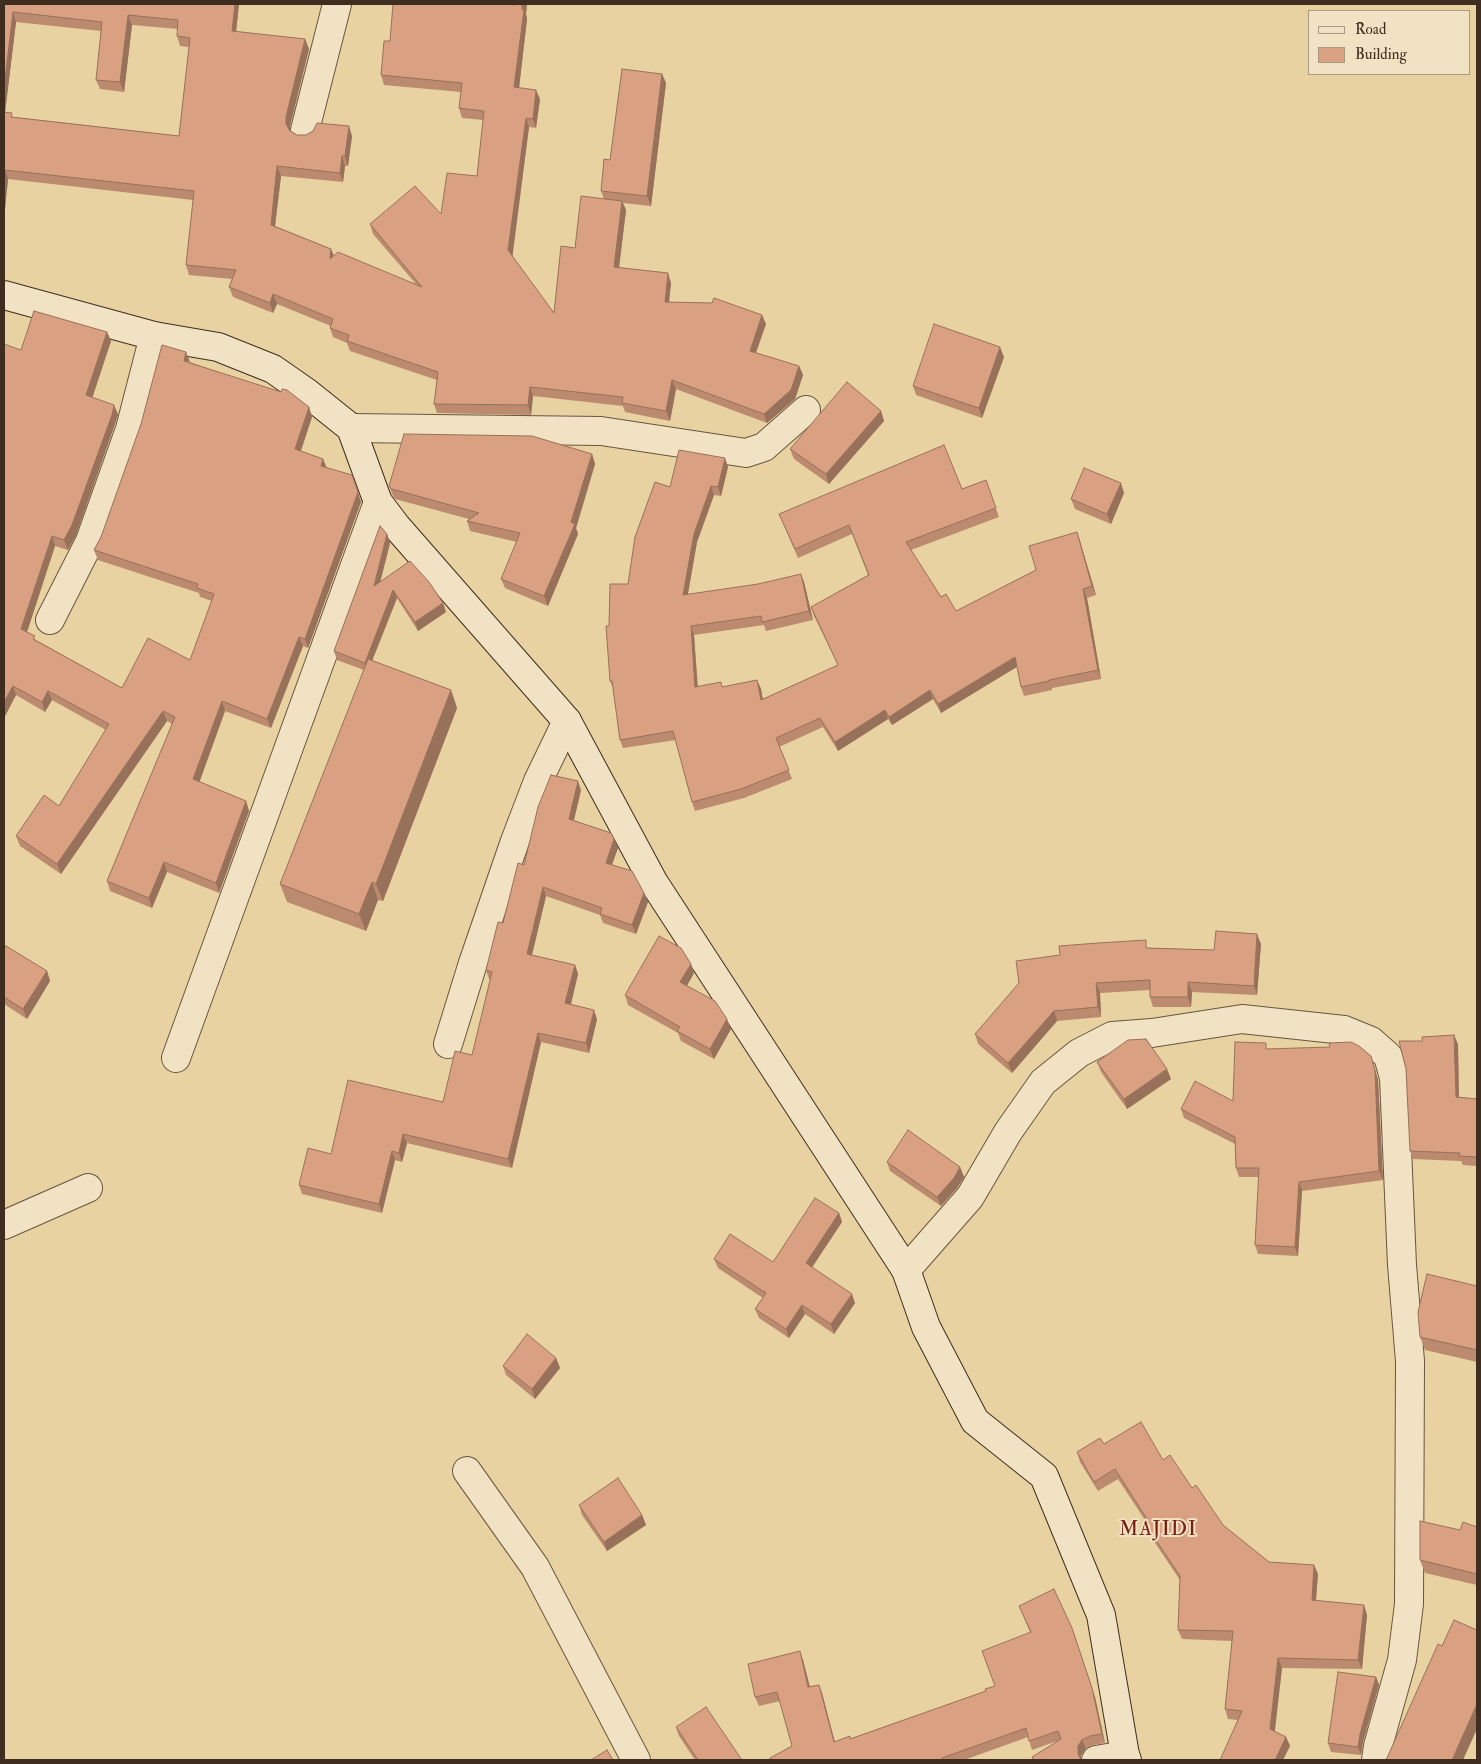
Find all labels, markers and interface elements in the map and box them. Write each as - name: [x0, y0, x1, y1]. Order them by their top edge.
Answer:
- legend: [1308, 10, 1471, 75]
- text: Road: [1355, 20, 1386, 39]
- text: Building: [1355, 45, 1407, 64]
- district label: MAJIDI: [1118, 1519, 1198, 1543]

